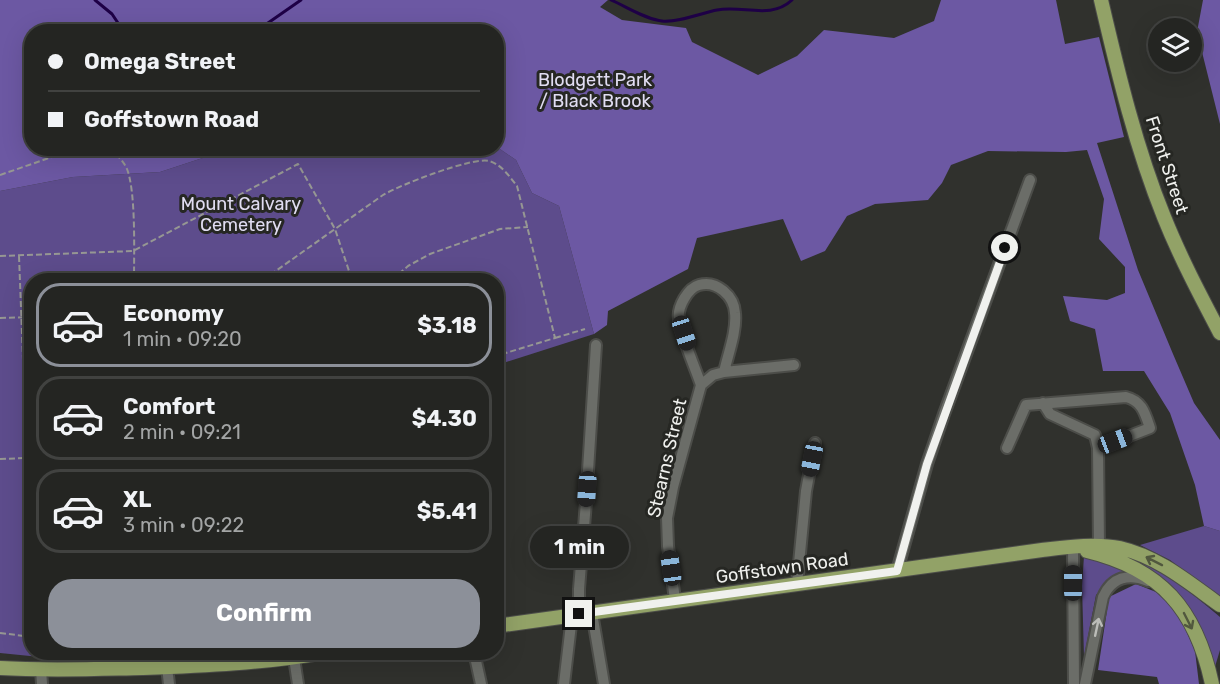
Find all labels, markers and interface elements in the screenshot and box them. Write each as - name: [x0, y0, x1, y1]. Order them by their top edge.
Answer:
- map controls: [1148, 18, 1202, 72]
- button: layers: [1148, 18, 1202, 72]
- text: Omega Street: [84, 48, 236, 75]
- park label: Blodgett Park / Black Brook: [538, 69, 653, 112]
- text: Goffstown Road: [84, 106, 259, 133]
- street label: Front Street: [1141, 113, 1193, 217]
- park label: Mount Calvary Cemetery: [181, 193, 301, 236]
- route start: [991, 234, 1018, 261]
- icon: car: [51, 298, 105, 352]
- text: Economy: [123, 300, 224, 327]
- text: $3.18: [417, 312, 477, 339]
- car: [670, 313, 698, 353]
- text: 1 min · 09:20: [123, 327, 242, 351]
- icon: car: [51, 391, 105, 445]
- text: Comfort: [123, 393, 215, 420]
- street label: Stearns Street: [643, 396, 691, 520]
- text: $4.30: [412, 405, 477, 432]
- text: 2 min · 09:21: [123, 420, 241, 444]
- car: [1095, 426, 1135, 456]
- car: [800, 440, 824, 478]
- car: [577, 470, 597, 508]
- icon: car: [51, 484, 105, 538]
- text: XL: [123, 486, 151, 513]
- text: $5.41: [417, 498, 477, 525]
- text: 3 min · 09:22: [123, 513, 244, 537]
- callout: 1 min: [530, 527, 628, 569]
- text: 1 min: [554, 535, 605, 559]
- street label: Goffstown Road: [714, 548, 850, 588]
- car: [660, 549, 682, 587]
- one-way arrow: [1146, 555, 1164, 566]
- car: [1064, 565, 1082, 601]
- button: Confirm: [48, 579, 480, 648]
- route end: [565, 600, 592, 627]
- one-way arrow: [1182, 612, 1194, 629]
- one-way arrow: [1091, 617, 1103, 636]

